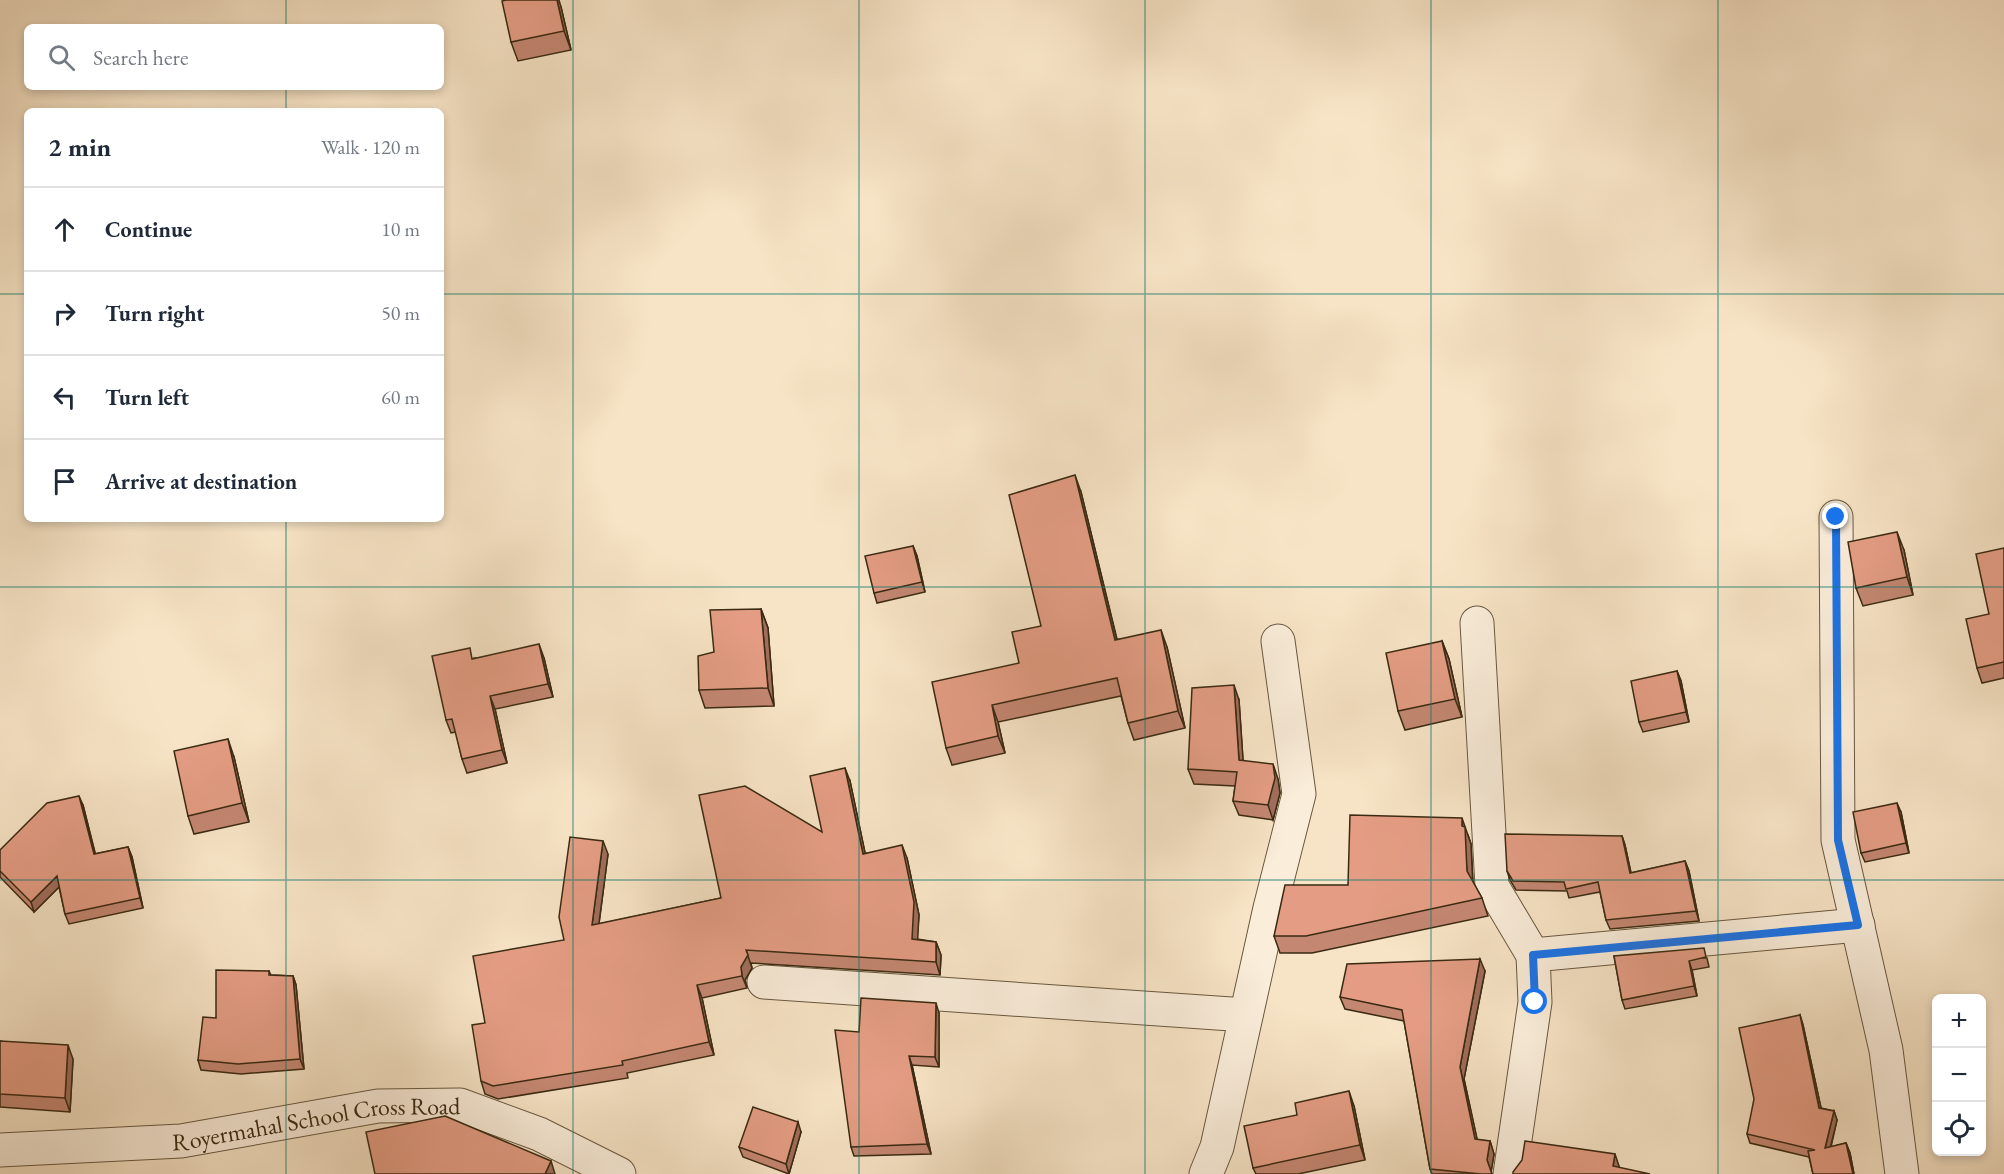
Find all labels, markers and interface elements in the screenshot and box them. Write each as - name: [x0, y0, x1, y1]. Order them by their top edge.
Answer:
- search box: [24, 24, 444, 90]
- icon: search: [45, 41, 78, 74]
- text: Search here: [93, 43, 188, 72]
- text: 2 min: [48, 130, 111, 164]
- text: Walk · 120 m: [321, 134, 420, 160]
- icon: ahead: [48, 213, 81, 246]
- text: Continue: [105, 215, 192, 244]
- text: 10 m: [381, 216, 420, 242]
- icon: right: [48, 297, 81, 330]
- text: Turn right: [105, 299, 204, 328]
- text: 50 m: [381, 300, 420, 326]
- icon: left: [48, 381, 81, 414]
- text: Turn left: [105, 383, 189, 412]
- text: 60 m: [381, 384, 420, 410]
- icon: arrive: [48, 465, 81, 498]
- text: Arrive at destination: [105, 467, 297, 496]
- route end: [1822, 503, 1848, 529]
- route start: [1521, 988, 1547, 1014]
- map controls: [1932, 994, 1986, 1156]
- button: +: [1932, 994, 1986, 1048]
- button: −: [1932, 1048, 1986, 1102]
- street label: Royermahal School Cross Road: [171, 1089, 461, 1157]
- button: locate: [1932, 1102, 1986, 1156]

